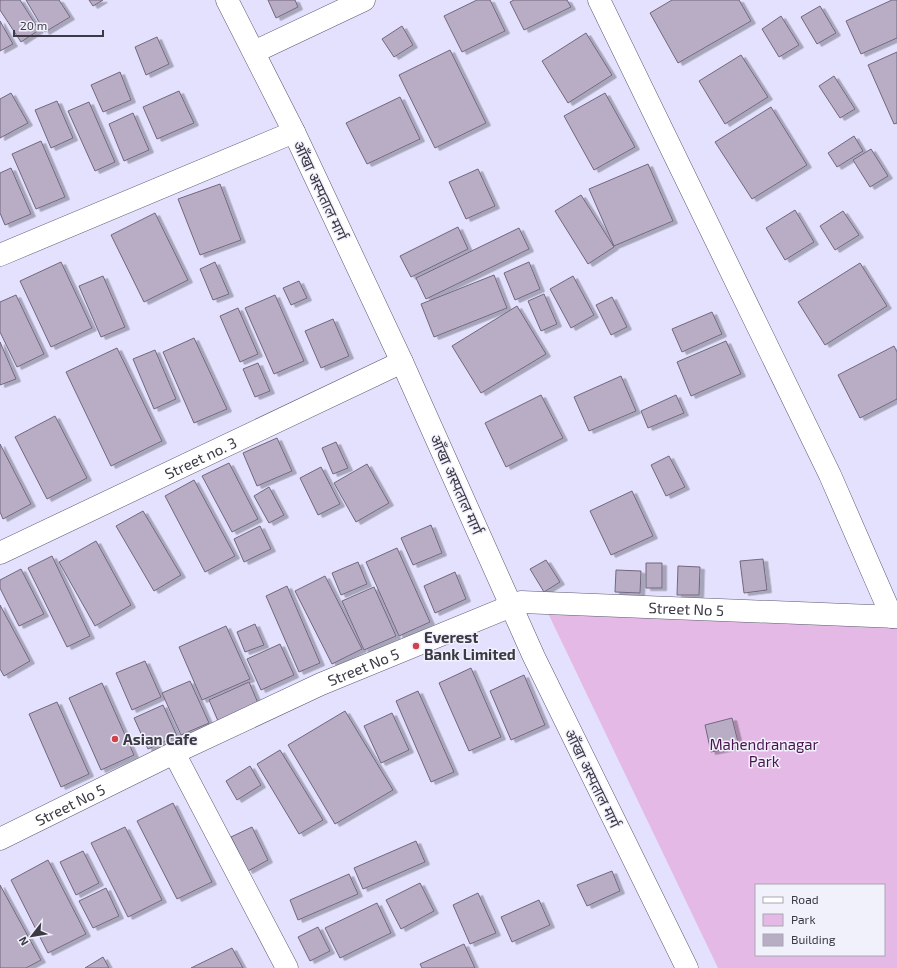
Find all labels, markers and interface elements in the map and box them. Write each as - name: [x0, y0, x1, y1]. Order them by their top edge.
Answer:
- scale bar: [14, 12, 103, 38]
- text: 20 m: [20, 18, 47, 32]
- street label: आँखा अस्पताल मार्ग: [290, 137, 352, 244]
- street label: आँखा अस्पताल मार्ग: [427, 431, 488, 538]
- street label: Street no. 3: [162, 433, 239, 482]
- street label: Street No 5: [648, 598, 724, 619]
- place label: Everest Bank Limited: [424, 628, 516, 663]
- marker: Everest Bank Limited: [411, 641, 421, 651]
- street label: Street No 5: [325, 644, 402, 689]
- street label: आँखा अस्पताल मार्ग: [561, 726, 625, 831]
- place label: Asian Cafe: [123, 730, 198, 748]
- marker: Asian Cafe: [110, 734, 120, 744]
- park label: Mahendranagar Park: [709, 735, 819, 770]
- street label: Street No 5: [32, 780, 108, 829]
- legend: [755, 884, 885, 956]
- text: Road: [791, 892, 819, 906]
- text: Park: [791, 912, 816, 926]
- north arrow: [12, 916, 52, 956]
- text: Building: [791, 932, 836, 946]
- text: N: [15, 935, 31, 948]

